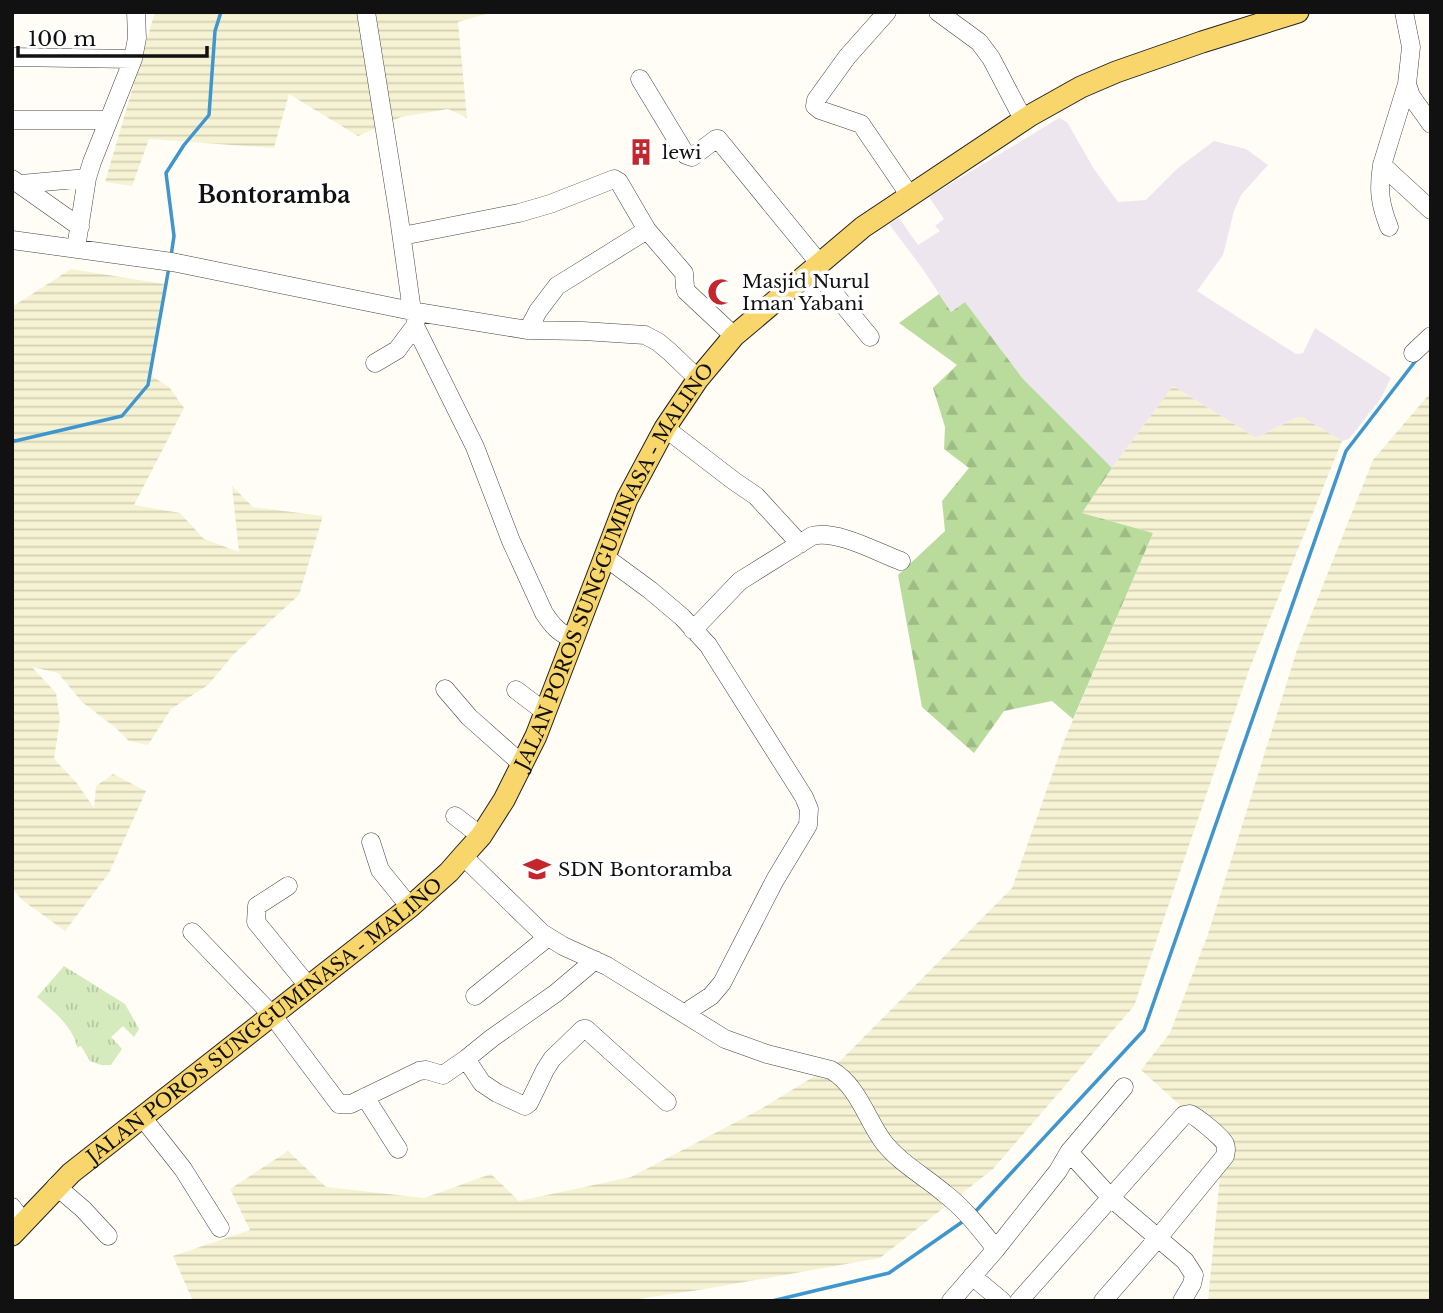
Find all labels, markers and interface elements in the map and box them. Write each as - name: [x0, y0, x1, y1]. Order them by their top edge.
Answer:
- scale bar: [18, 14, 206, 58]
- text: 100 m: [28, 26, 96, 52]
- building icon: lewi: [626, 137, 656, 167]
- place label: lewi: [662, 141, 702, 164]
- district label: Bontoramba: [198, 181, 351, 209]
- place label: Masjid Nurul Iman Yabani: [742, 270, 870, 315]
- mosque icon: Masjid Nurul Iman Yabani: [706, 277, 736, 307]
- street label: JALAN POROS SUNGGUMINASA - MALINO: [509, 358, 719, 776]
- school or university icon: SDN Bontoramba: [522, 854, 552, 884]
- place label: SDN Bontoramba: [558, 858, 732, 881]
- street label: JALAN POROS SUNGGUMINASA - MALINO: [80, 873, 447, 1170]

